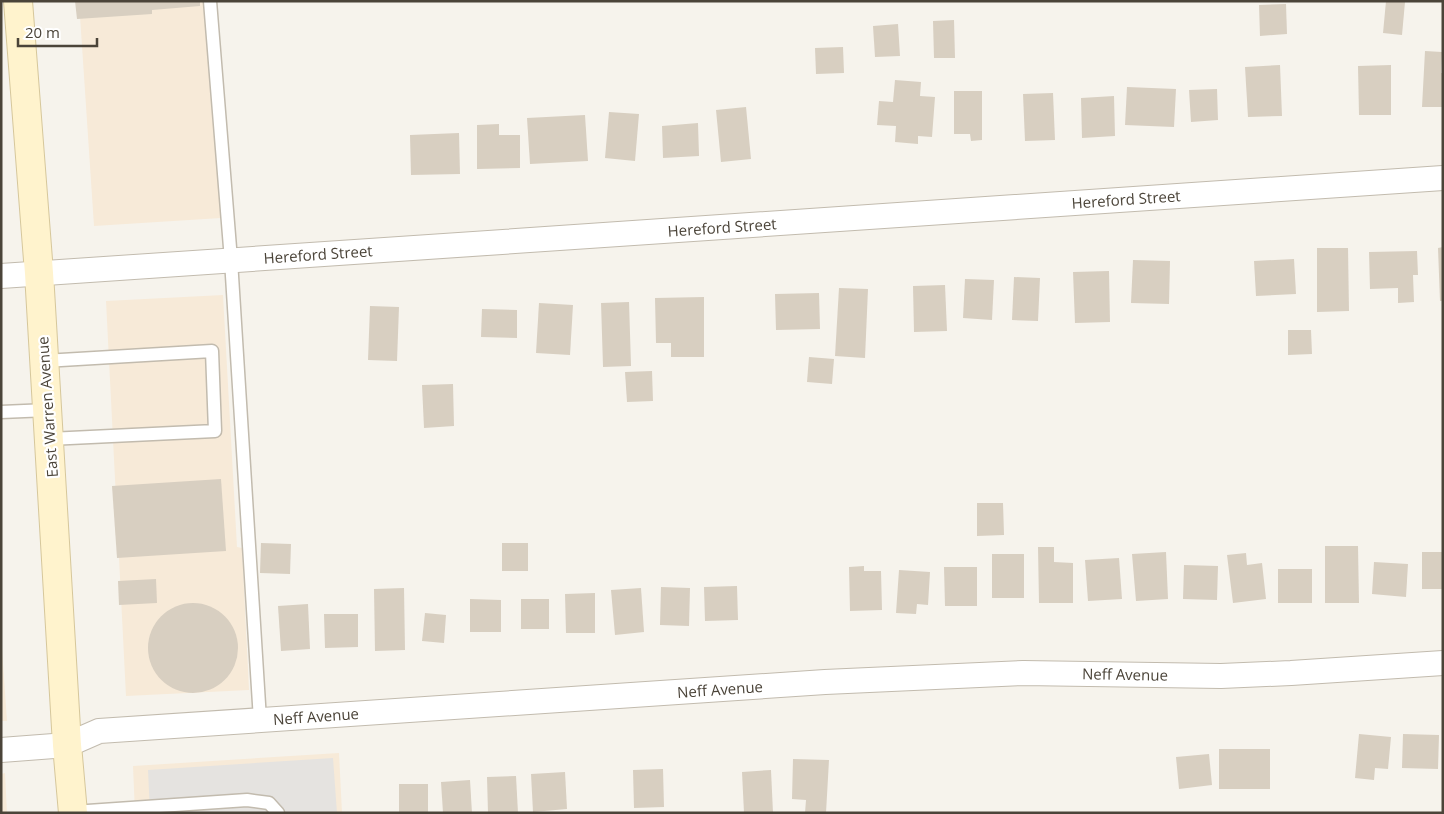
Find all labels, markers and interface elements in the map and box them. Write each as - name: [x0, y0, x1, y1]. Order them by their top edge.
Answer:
- scale bar: [18, 15, 96, 47]
- text: 20 m: [25, 22, 60, 42]
- street label: Hereford Street: [1071, 185, 1181, 213]
- street label: Hereford Street: [667, 213, 777, 241]
- street label: Hereford Street: [263, 240, 373, 268]
- street label: East Warren Avenue: [32, 336, 62, 478]
- street label: Neff Avenue: [1082, 663, 1168, 685]
- street label: Neff Avenue: [676, 676, 764, 702]
- street label: Neff Avenue: [272, 703, 360, 729]

